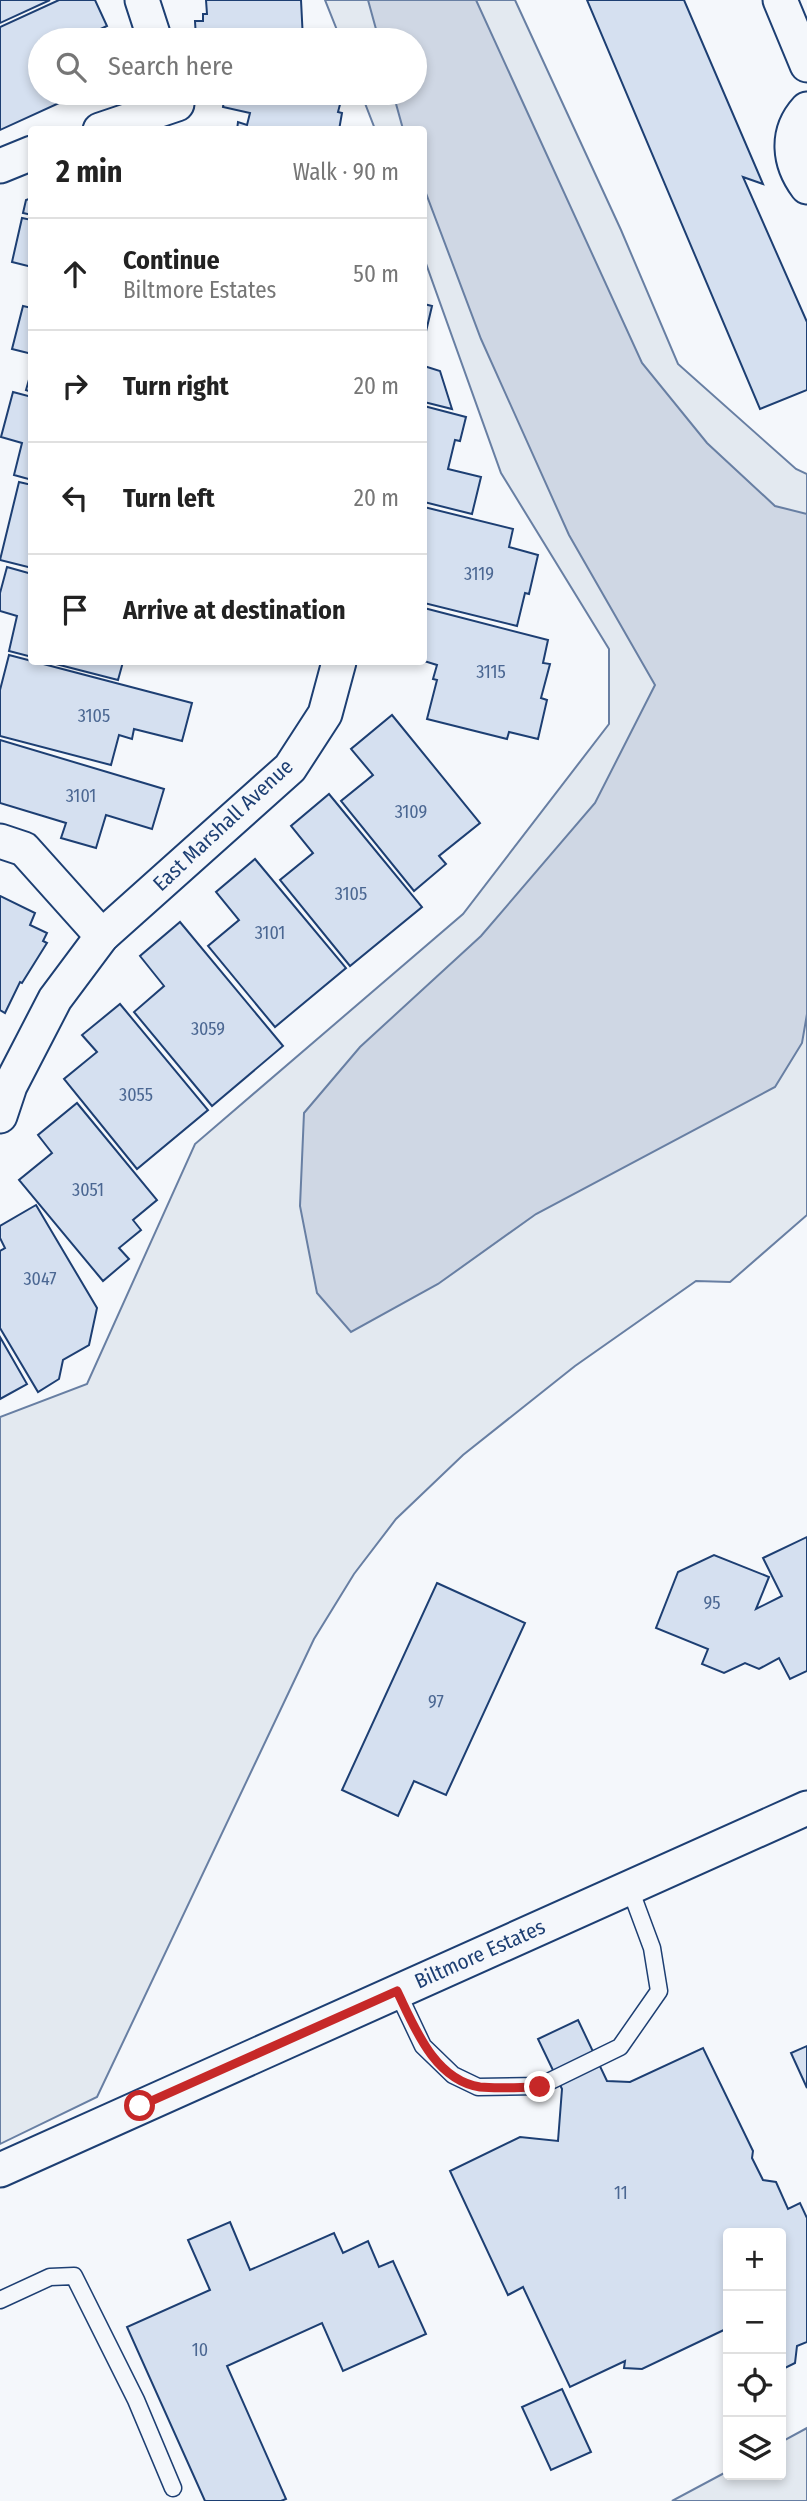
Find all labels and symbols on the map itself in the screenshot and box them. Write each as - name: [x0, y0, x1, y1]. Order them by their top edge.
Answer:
- house number: 3119: [464, 563, 494, 585]
- house number: 3115: [476, 661, 506, 683]
- house number: 3105: [78, 705, 110, 727]
- street label: East Marshall Avenue: [148, 753, 298, 897]
- house number: 3101: [66, 785, 96, 807]
- house number: 3109: [395, 801, 427, 823]
- house number: 3105: [335, 883, 367, 905]
- house number: 3101: [255, 922, 285, 944]
- house number: 3059: [191, 1018, 225, 1040]
- house number: 3055: [119, 1084, 153, 1106]
- house number: 3051: [72, 1179, 104, 1201]
- house number: 3047: [23, 1268, 57, 1290]
- house number: 95: [703, 1592, 721, 1614]
- house number: 97: [428, 1691, 444, 1713]
- street label: Biltmore Estates: [411, 1914, 549, 1994]
- route end: [524, 2071, 555, 2102]
- route start: [124, 2090, 155, 2121]
- house number: 11: [614, 2182, 628, 2204]
- house number: 10: [192, 2339, 208, 2361]

